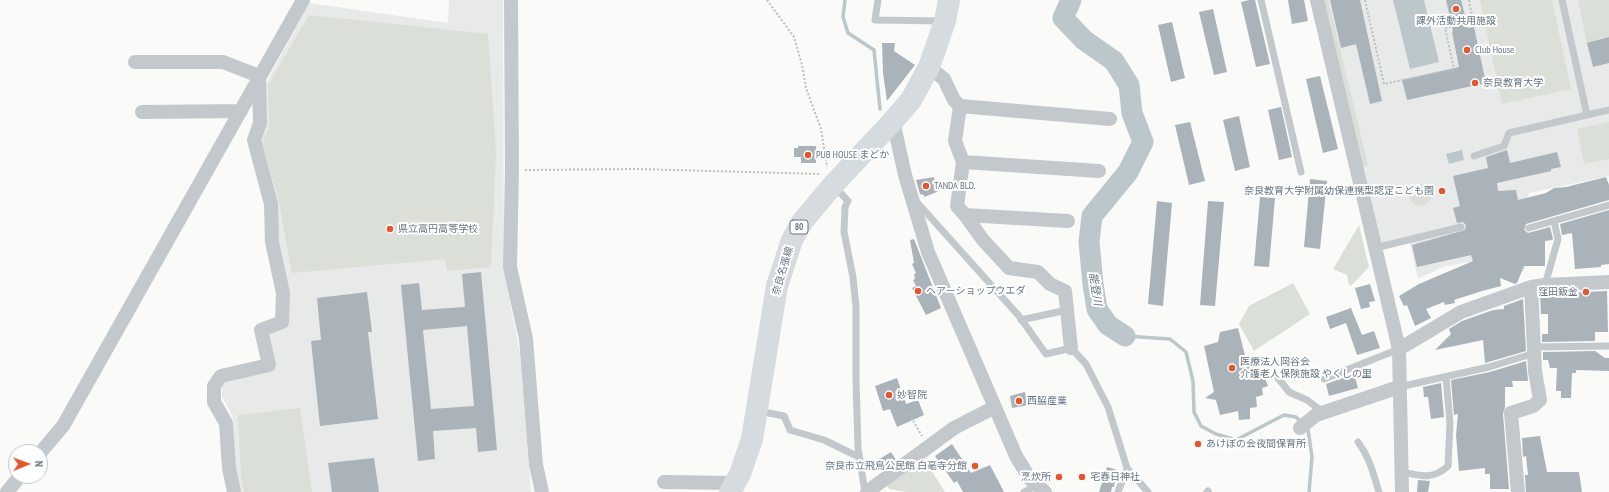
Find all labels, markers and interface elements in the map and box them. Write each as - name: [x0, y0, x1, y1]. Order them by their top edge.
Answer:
- marker: 課外活動共用施設: [1451, 4, 1461, 14]
- place label: 課外活動共用施設: [1416, 15, 1496, 27]
- place label: Club House: [1475, 44, 1514, 56]
- marker: Club House: [1462, 45, 1472, 55]
- place label: 奈良教育大学: [1483, 77, 1543, 89]
- marker: 奈良教育大学: [1470, 78, 1480, 88]
- place label: PUB HOUSE まどか: [816, 149, 889, 161]
- marker: PUB HOUSE まどか: [803, 150, 813, 160]
- place label: TANDA BLD.: [934, 180, 976, 192]
- marker: TANDA BLD.: [921, 181, 931, 191]
- place label: 奈良教育大学附属幼保連携型認定こども園: [1244, 185, 1434, 197]
- marker: 奈良教育大学附属幼保連携型認定こども園: [1437, 186, 1447, 196]
- road number: 80: [790, 220, 808, 234]
- place label: 県立高円高等学校: [398, 223, 478, 235]
- marker: 県立高円高等学校: [385, 224, 395, 234]
- street label: 奈良名張線: [770, 245, 796, 297]
- water label: 能登川: [1086, 272, 1104, 306]
- place label: ヘアーショップウエダ: [926, 285, 1025, 297]
- marker: ヘアーショップウエダ: [913, 286, 923, 296]
- place label: 窪田鈑金: [1538, 286, 1578, 298]
- marker: 窪田鈑金: [1581, 287, 1591, 297]
- place label: 医療法人岡谷会 介護老人保険施設 やくしの里: [1240, 356, 1372, 380]
- marker: 医療法人岡谷会 介護老人保険施設 やくしの里: [1227, 363, 1237, 373]
- place label: 妙智院: [897, 389, 927, 401]
- marker: 妙智院: [884, 390, 894, 400]
- place label: 西脇産業: [1027, 395, 1067, 407]
- marker: 西脇産業: [1014, 396, 1024, 406]
- place label: あけぼの会夜間保育所: [1206, 438, 1306, 450]
- marker: あけぼの会夜間保育所: [1193, 439, 1203, 449]
- north arrow: [8, 444, 48, 484]
- place label: 奈良市立飛鳥公民館 白毫寺分館: [825, 460, 967, 472]
- text: N: [32, 461, 46, 467]
- marker: 奈良市立飛鳥公民館 白毫寺分館: [970, 461, 980, 471]
- place label: 烹炊所: [1021, 471, 1051, 483]
- place label: 宅春日神社: [1090, 471, 1140, 483]
- marker: 烹炊所: [1054, 472, 1064, 482]
- marker: 宅春日神社: [1077, 472, 1087, 482]

